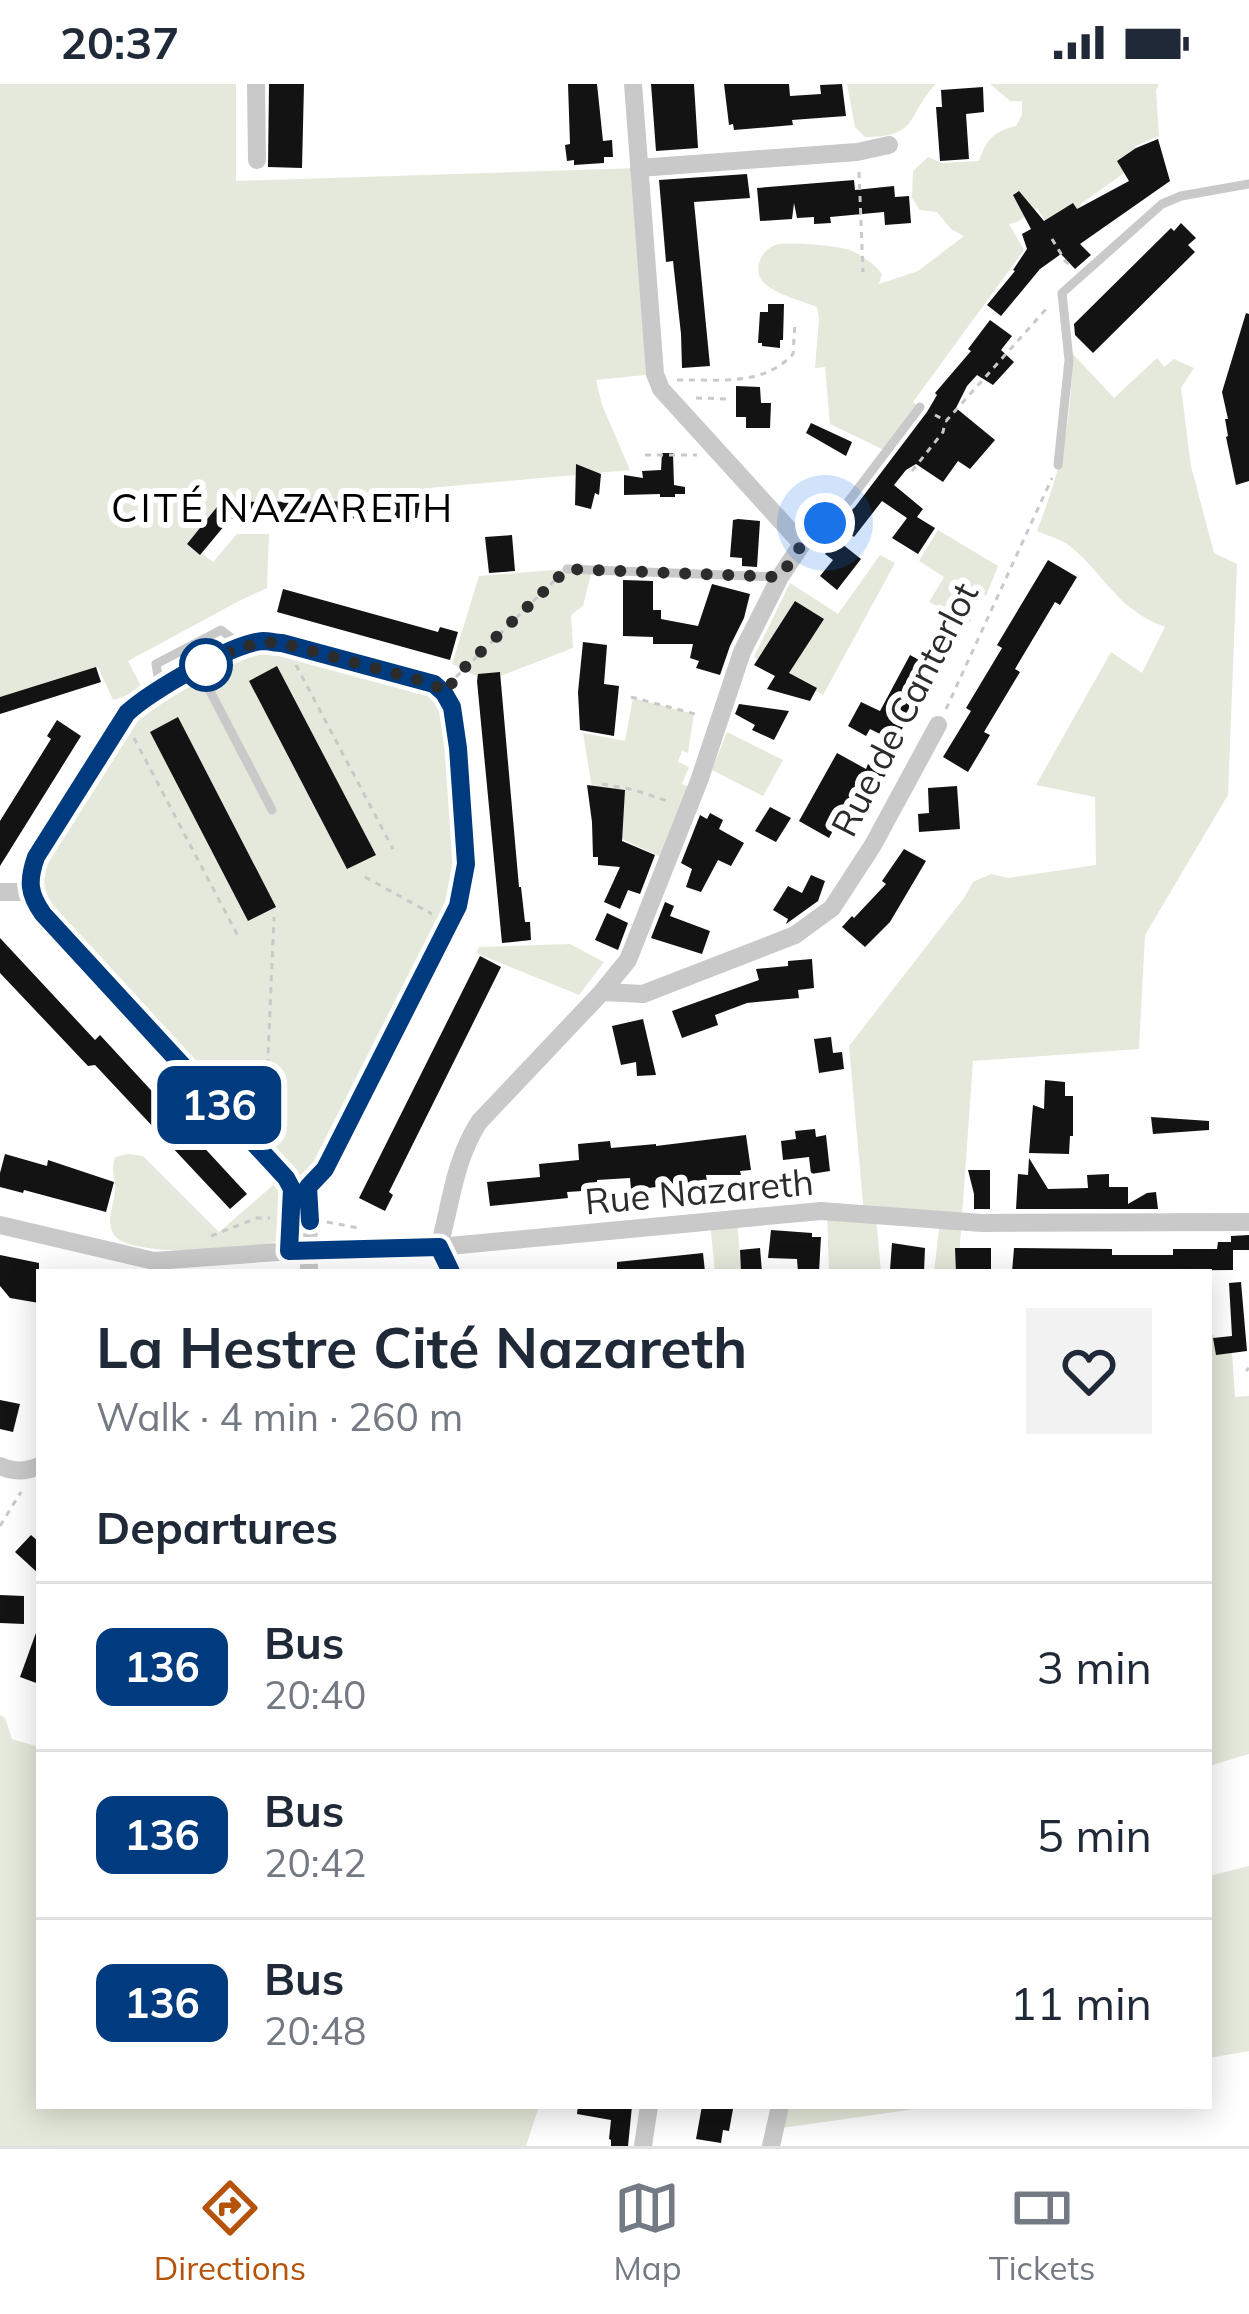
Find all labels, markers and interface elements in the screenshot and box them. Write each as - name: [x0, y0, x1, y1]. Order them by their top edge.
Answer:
- text: 20:37: [60, 14, 179, 70]
- district label: CITÉ NAZARETH: [111, 483, 455, 532]
- your location: [795, 493, 855, 553]
- street label: Rue de Canterlot: [821, 575, 987, 843]
- unlabelled marker: [181, 640, 231, 690]
- line badge: 136: [150, 1066, 288, 1144]
- text: 136: [181, 1078, 257, 1131]
- street label: Rue Nazareth: [583, 1159, 815, 1223]
- button: heart: [1026, 1308, 1152, 1434]
- text: La Hestre Cité Nazareth: [96, 1311, 747, 1382]
- text: Walk · 4 min · 260 m: [96, 1392, 463, 1441]
- text: Departures: [96, 1499, 338, 1555]
- text: Bus: [264, 1614, 344, 1670]
- text: 3 min: [1037, 1639, 1152, 1695]
- text: 136: [124, 1640, 200, 1693]
- text: 20:40: [264, 1670, 367, 1719]
- text: Bus: [264, 1782, 344, 1838]
- text: 5 min: [1037, 1807, 1152, 1863]
- text: 136: [124, 1808, 200, 1861]
- text: 20:42: [264, 1838, 367, 1887]
- text: Bus: [264, 1950, 344, 2006]
- text: 11 min: [1010, 1975, 1152, 2031]
- text: 136: [124, 1976, 200, 2029]
- text: 20:48: [264, 2006, 367, 2055]
- tab: Directions: [154, 2175, 306, 2288]
- tab: Map: [614, 2175, 681, 2288]
- tab: Tickets: [989, 2175, 1095, 2288]

